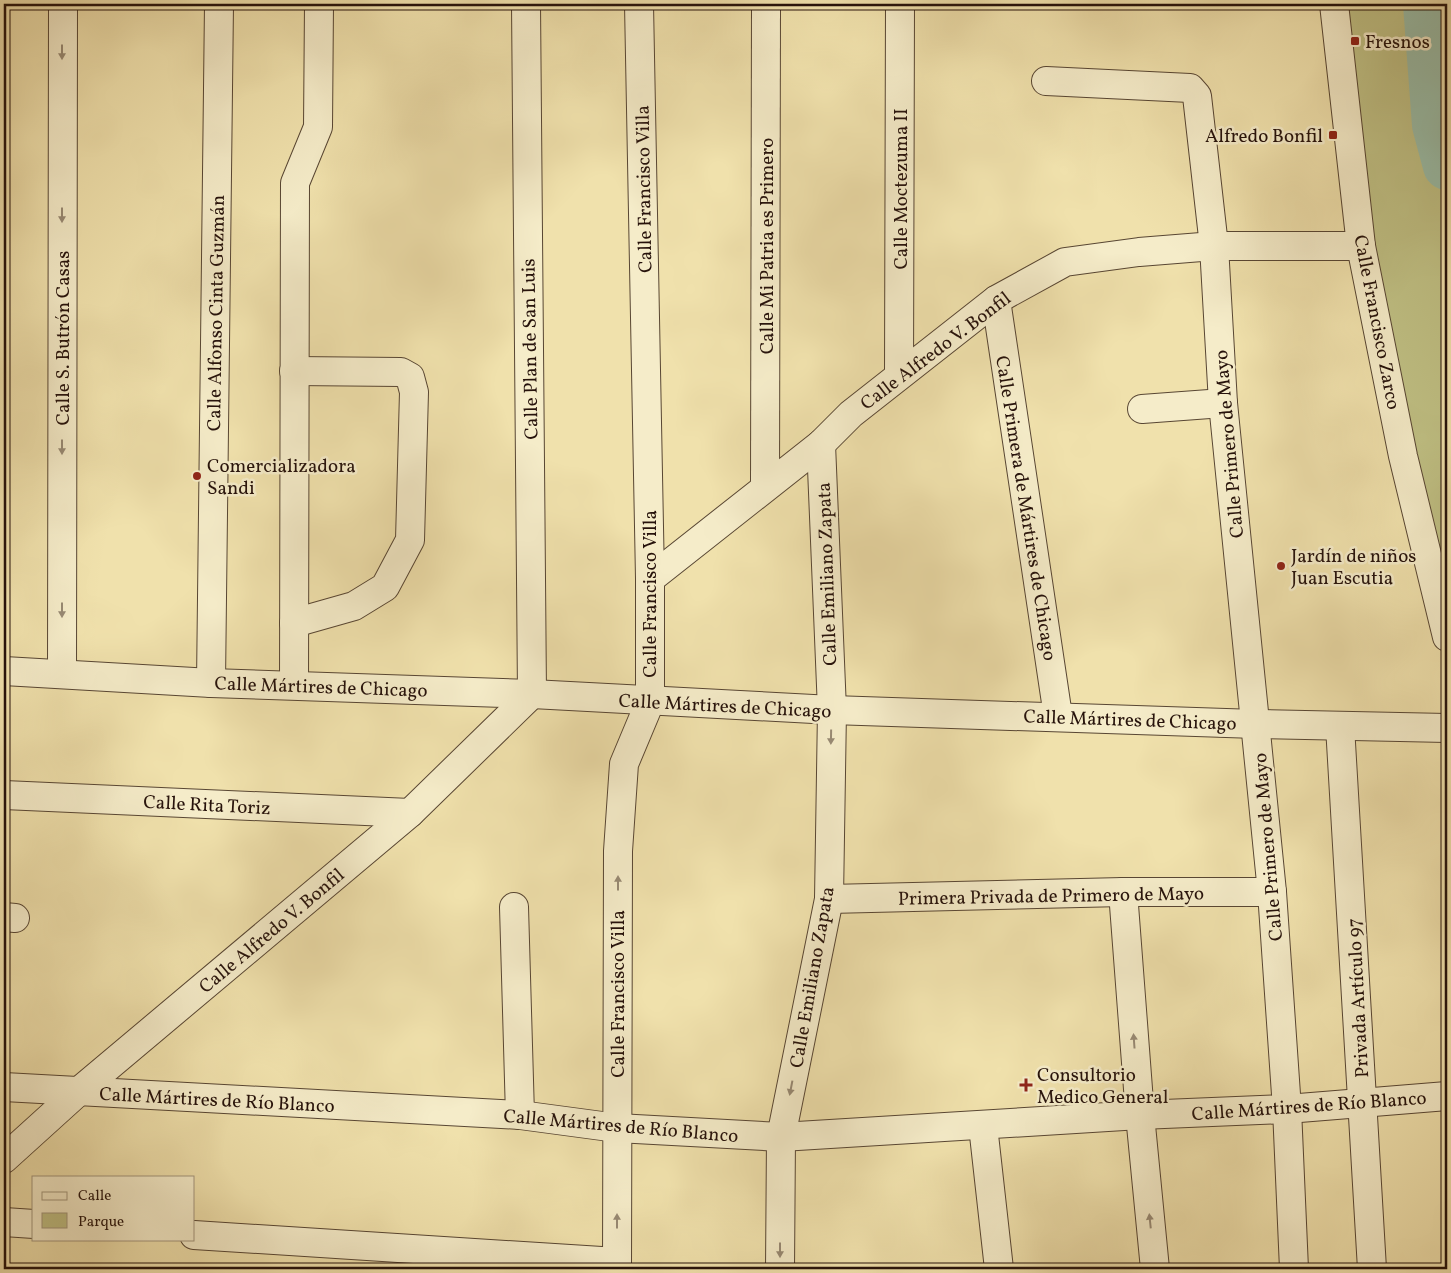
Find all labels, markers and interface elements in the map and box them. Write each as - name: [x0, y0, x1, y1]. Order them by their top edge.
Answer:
- place label: Fresnos: [1365, 30, 1430, 56]
- marker: Fresnos: [1349, 35, 1361, 47]
- one-way arrow: [58, 45, 66, 61]
- street label: Calle Francisco Villa: [631, 105, 659, 273]
- street label: Calle Moctezuma II: [889, 108, 915, 270]
- place label: Alfredo Bonfil: [1205, 124, 1323, 150]
- marker: Alfredo Bonfil: [1327, 129, 1339, 141]
- street label: Calle Mi Patria es Primero: [755, 138, 781, 354]
- street label: Calle Alfonso Cinta Guzmán: [202, 195, 232, 431]
- one-way arrow: [58, 207, 66, 223]
- street label: Calle Francisco Zarco: [1346, 233, 1406, 412]
- street label: Calle S. Butrón Casas: [51, 251, 77, 425]
- street label: Calle Plan de San Luis: [516, 258, 546, 440]
- street label: Calle Alfredo V. Bonfil: [855, 286, 1017, 417]
- street label: Calle Primero de Mayo: [1209, 349, 1251, 539]
- street label: Calle Primera de Mártires de Chicago: [988, 354, 1062, 663]
- one-way arrow: [58, 440, 66, 456]
- place label: Comercializadora Sandi: [207, 454, 356, 502]
- marker: Comercializadora Sandi: [191, 470, 203, 482]
- street label: Calle Emiliano Zapata: [812, 482, 844, 666]
- street label: Calle Francisco Villa: [638, 510, 664, 678]
- place label: Jardín de niños Juan Escutia: [1291, 544, 1416, 592]
- marker: Jardín de niños Juan Escutia: [1275, 560, 1287, 572]
- one-way arrow: [58, 602, 66, 618]
- street label: Calle Mártires de Chicago: [214, 671, 428, 705]
- street label: Calle Mártires de Chicago: [618, 688, 832, 726]
- street label: Calle Mártires de Chicago: [1023, 704, 1237, 738]
- one-way arrow: [827, 730, 835, 746]
- street label: Calle Primero de Mayo: [1248, 752, 1290, 942]
- street label: Calle Rita Toriz: [143, 790, 271, 822]
- street label: Calle Alfredo V. Bonfil: [194, 863, 351, 1000]
- one-way arrow: [614, 875, 622, 891]
- street label: Primera Privada de Primero de Mayo: [898, 881, 1204, 913]
- street label: Calle Emiliano Zapata: [784, 885, 842, 1070]
- street label: Calle Francisco Villa: [606, 910, 632, 1078]
- street label: Privada Artículo 97: [1342, 917, 1376, 1078]
- one-way arrow: [1130, 1033, 1138, 1049]
- place label: Consultorio Medico General: [1037, 1063, 1169, 1111]
- marker: Consultorio Medico General: [1019, 1078, 1033, 1092]
- one-way arrow: [787, 1081, 795, 1096]
- street label: Calle Mártires de Río Blanco: [99, 1082, 335, 1120]
- street label: Calle Mártires de Río Blanco: [1191, 1086, 1428, 1128]
- street label: Calle Mártires de Río Blanco: [502, 1104, 739, 1150]
- legend: [32, 1176, 195, 1240]
- text: Calle: [78, 1186, 111, 1207]
- text: Parque: [78, 1212, 124, 1233]
- one-way arrow: [613, 1212, 621, 1228]
- one-way arrow: [1146, 1212, 1154, 1228]
- one-way arrow: [776, 1242, 784, 1258]

